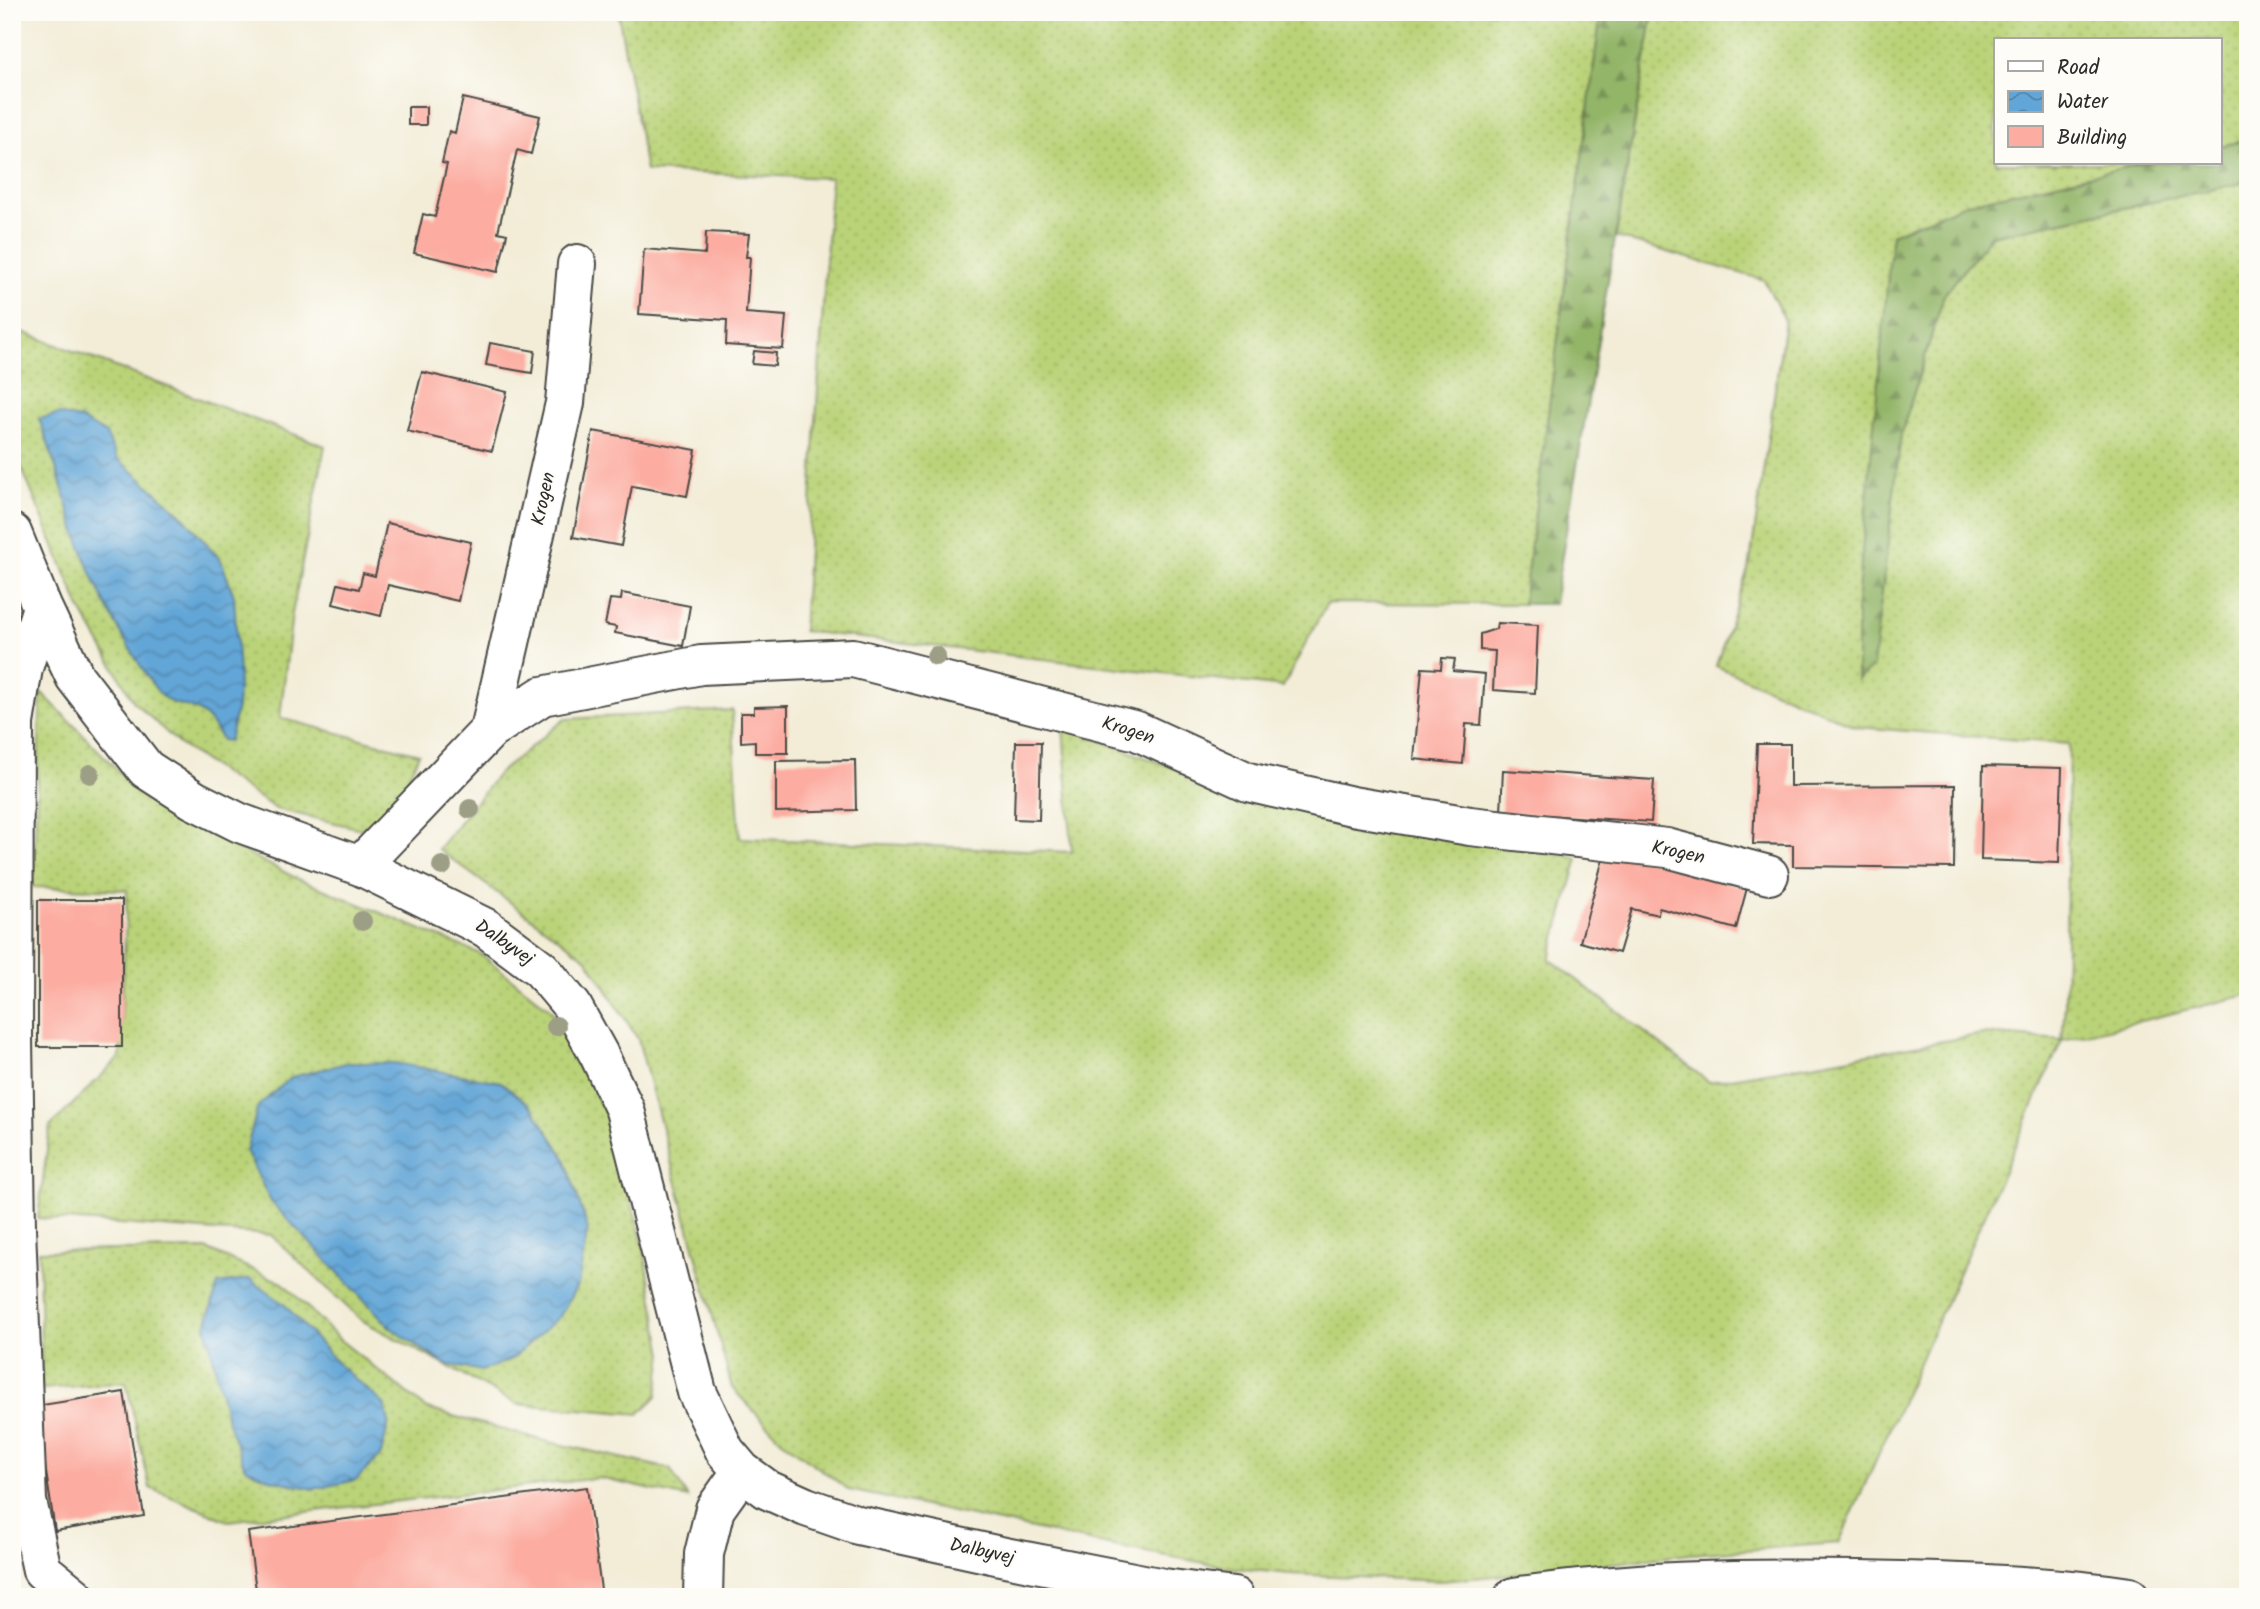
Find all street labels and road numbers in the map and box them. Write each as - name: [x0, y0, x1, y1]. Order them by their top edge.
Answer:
- street label: Krogen: [524, 470, 564, 528]
- street label: Krogen: [1098, 708, 1158, 754]
- street label: Krogen: [1649, 833, 1707, 873]
- street label: Dalbyvej: [468, 912, 541, 975]
- street label: Dalbyvej: [947, 1530, 1019, 1574]

